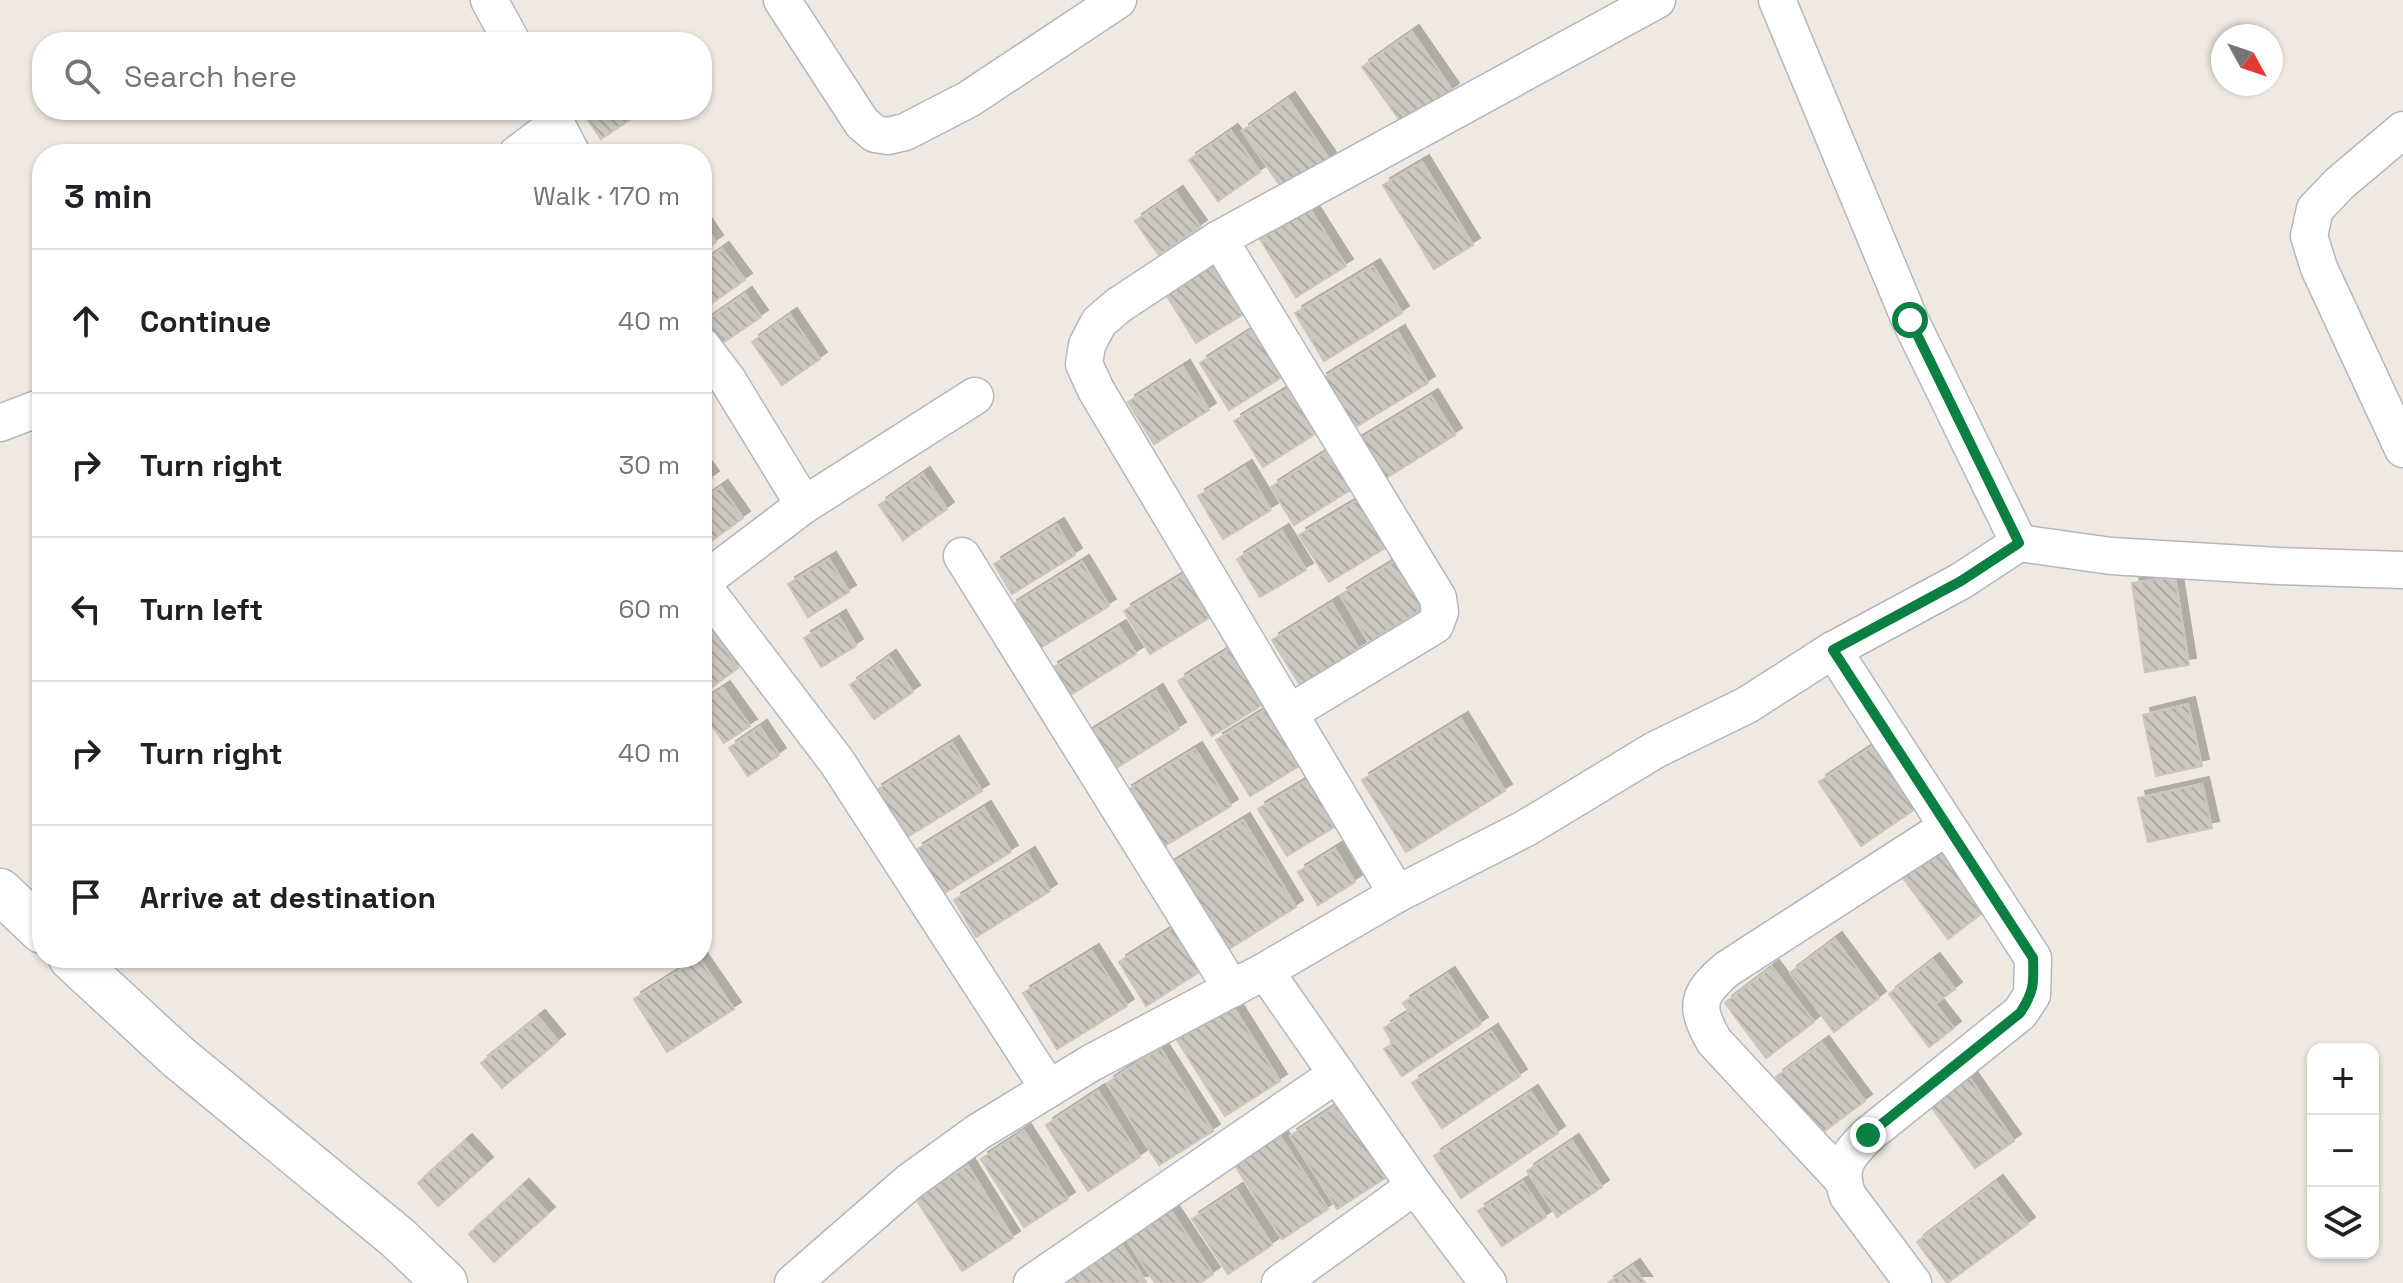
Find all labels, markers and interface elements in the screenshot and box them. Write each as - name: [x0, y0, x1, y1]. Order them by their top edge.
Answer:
- north arrow: [2211, 24, 2283, 96]
- search box: [32, 32, 712, 120]
- icon: search: [60, 54, 104, 98]
- text: Search here: [124, 57, 297, 96]
- text: 3 min: [64, 175, 152, 218]
- text: Walk · 170 m: [533, 179, 680, 213]
- icon: ahead: [64, 299, 108, 343]
- text: Continue: [140, 302, 271, 341]
- route start: [1892, 302, 1928, 338]
- text: 40 m: [618, 304, 680, 338]
- icon: right: [64, 443, 108, 487]
- text: Turn right: [140, 446, 283, 485]
- text: 30 m: [619, 448, 680, 482]
- icon: left: [64, 587, 108, 631]
- text: Turn left: [140, 590, 263, 629]
- text: 60 m: [618, 592, 680, 626]
- icon: right: [64, 731, 108, 775]
- text: Turn right: [140, 734, 283, 773]
- text: 40 m: [618, 736, 680, 770]
- icon: arrive: [64, 875, 108, 919]
- text: Arrive at destination: [140, 878, 436, 917]
- map controls: [2307, 1043, 2379, 1259]
- button: +: [2307, 1043, 2379, 1115]
- button: −: [2307, 1115, 2379, 1187]
- route end: [1850, 1117, 1886, 1153]
- button: layers: [2307, 1187, 2379, 1259]

